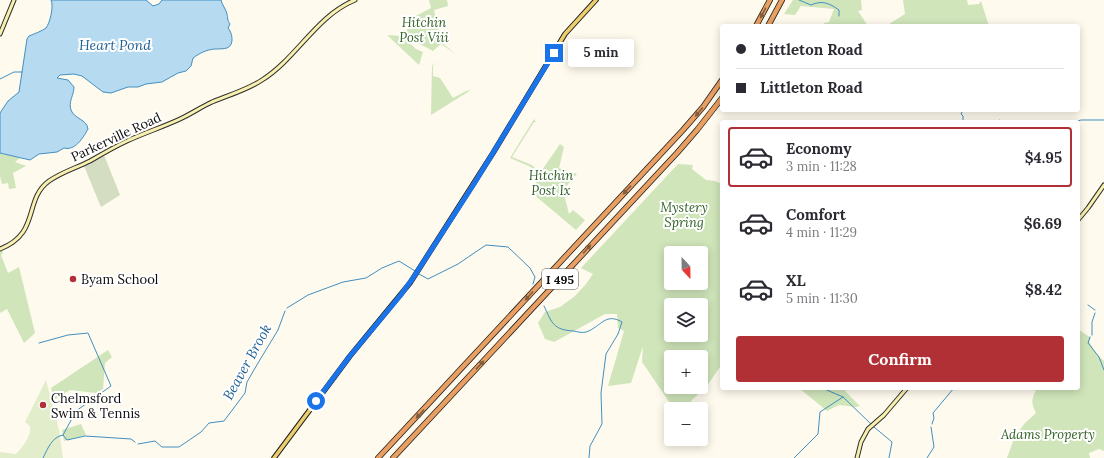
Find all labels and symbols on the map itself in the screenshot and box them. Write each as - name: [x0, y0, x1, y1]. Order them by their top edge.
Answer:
- one-way arrow: [760, 7, 767, 19]
- park label: Hitchin Post Viii: [399, 14, 449, 46]
- water label: Heart Pond: [79, 36, 151, 54]
- callout: 5 min: [568, 39, 634, 67]
- route end: [545, 44, 563, 62]
- one-way arrow: [694, 106, 703, 117]
- street label: Parkerville Road: [68, 109, 164, 165]
- park label: Hitchin Post Ix: [529, 167, 573, 199]
- one-way arrow: [623, 186, 632, 195]
- park label: Mystery Spring: [660, 199, 708, 231]
- one-way arrow: [582, 244, 592, 254]
- north arrow: [664, 246, 708, 290]
- road number: I 495: [542, 269, 578, 289]
- place label: Byam School: [81, 271, 159, 288]
- marker: Byam School: [68, 274, 78, 284]
- one-way arrow: [524, 291, 534, 301]
- water label: Beaver Brook: [219, 321, 275, 403]
- one-way arrow: [475, 360, 484, 370]
- place label: Chelmsford Swim & Tennis: [51, 390, 140, 422]
- route start: [307, 392, 325, 410]
- marker: Chelmsford Swim & Tennis: [38, 400, 48, 410]
- one-way arrow: [416, 409, 425, 418]
- park label: Adams Property: [1000, 426, 1095, 443]

